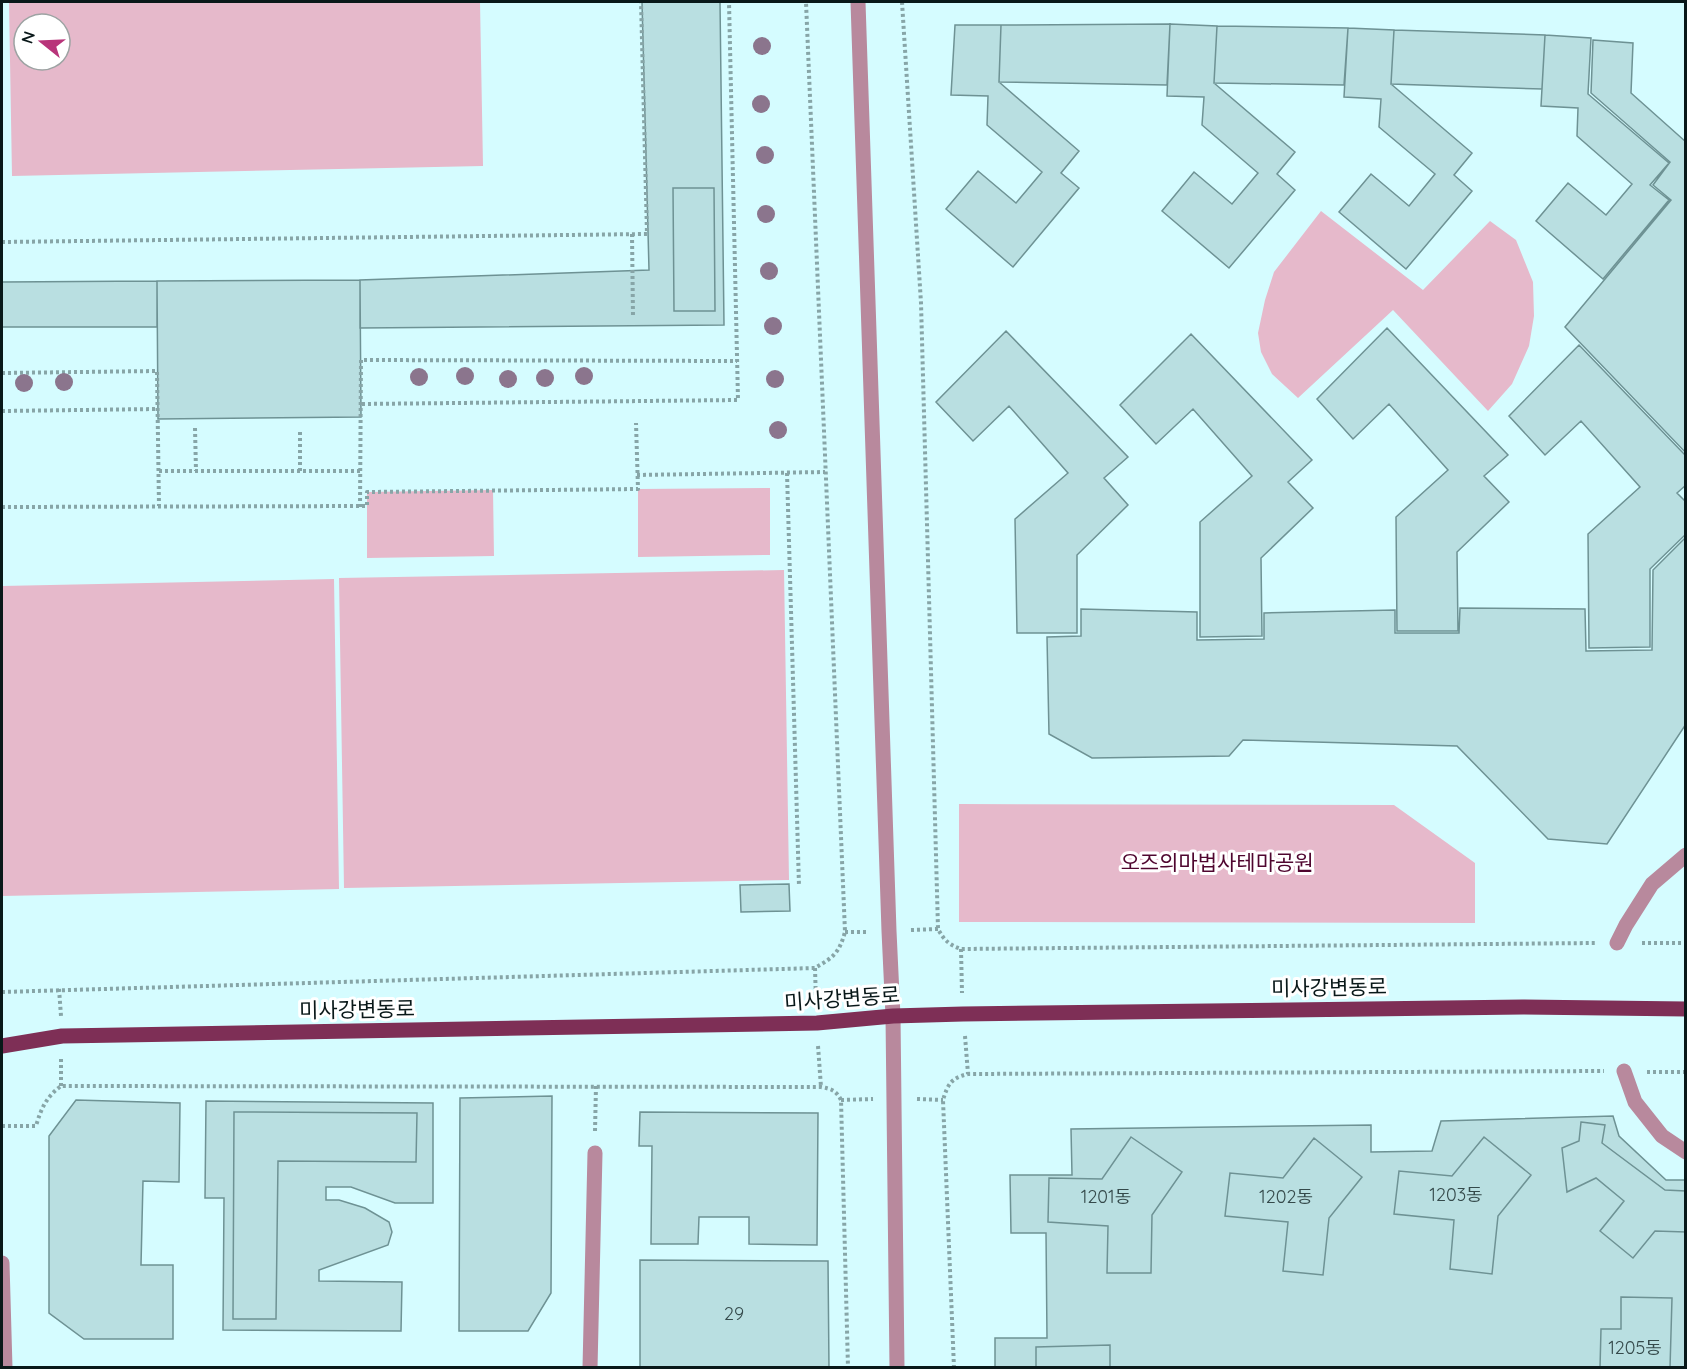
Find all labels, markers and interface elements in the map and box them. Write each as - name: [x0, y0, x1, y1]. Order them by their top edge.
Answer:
- north arrow: [12, 12, 72, 72]
- text: N: [16, 29, 39, 46]
- park label: 오즈의마법사테마공원: [1120, 849, 1314, 875]
- street label: 미사강변동로: [1271, 973, 1387, 1001]
- street label: 미사강변동로: [783, 981, 901, 1015]
- street label: 미사강변동로: [299, 995, 415, 1023]
- house number: 1203동: [1429, 1183, 1483, 1206]
- house number: 1201동: [1081, 1185, 1131, 1208]
- house number: 1202동: [1259, 1185, 1313, 1208]
- house number: 29: [724, 1302, 744, 1325]
- house number: 1205동: [1608, 1336, 1662, 1359]

